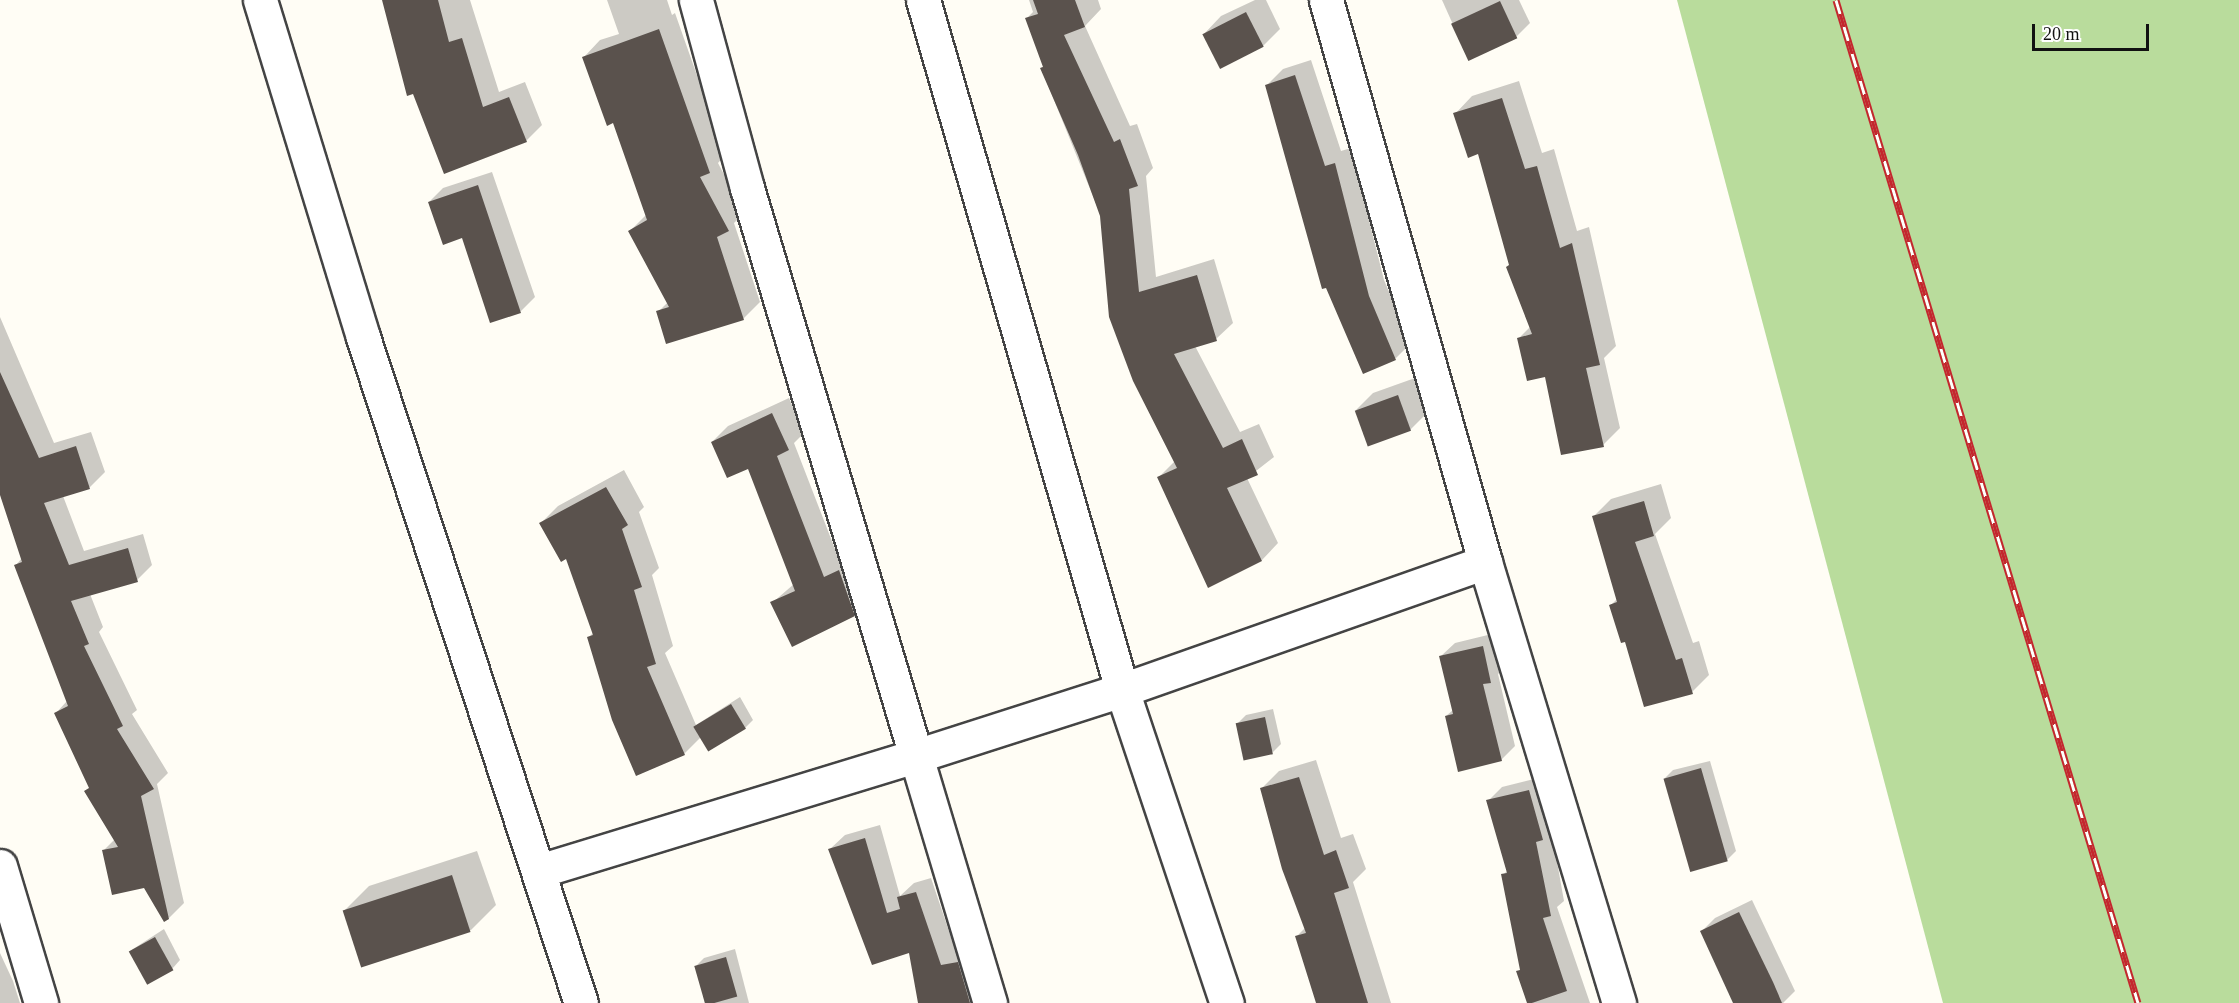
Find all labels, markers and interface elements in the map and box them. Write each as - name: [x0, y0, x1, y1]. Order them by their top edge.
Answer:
- scale bar: [2035, 12, 2152, 50]
- text: 20 m: [2043, 24, 2080, 44]

